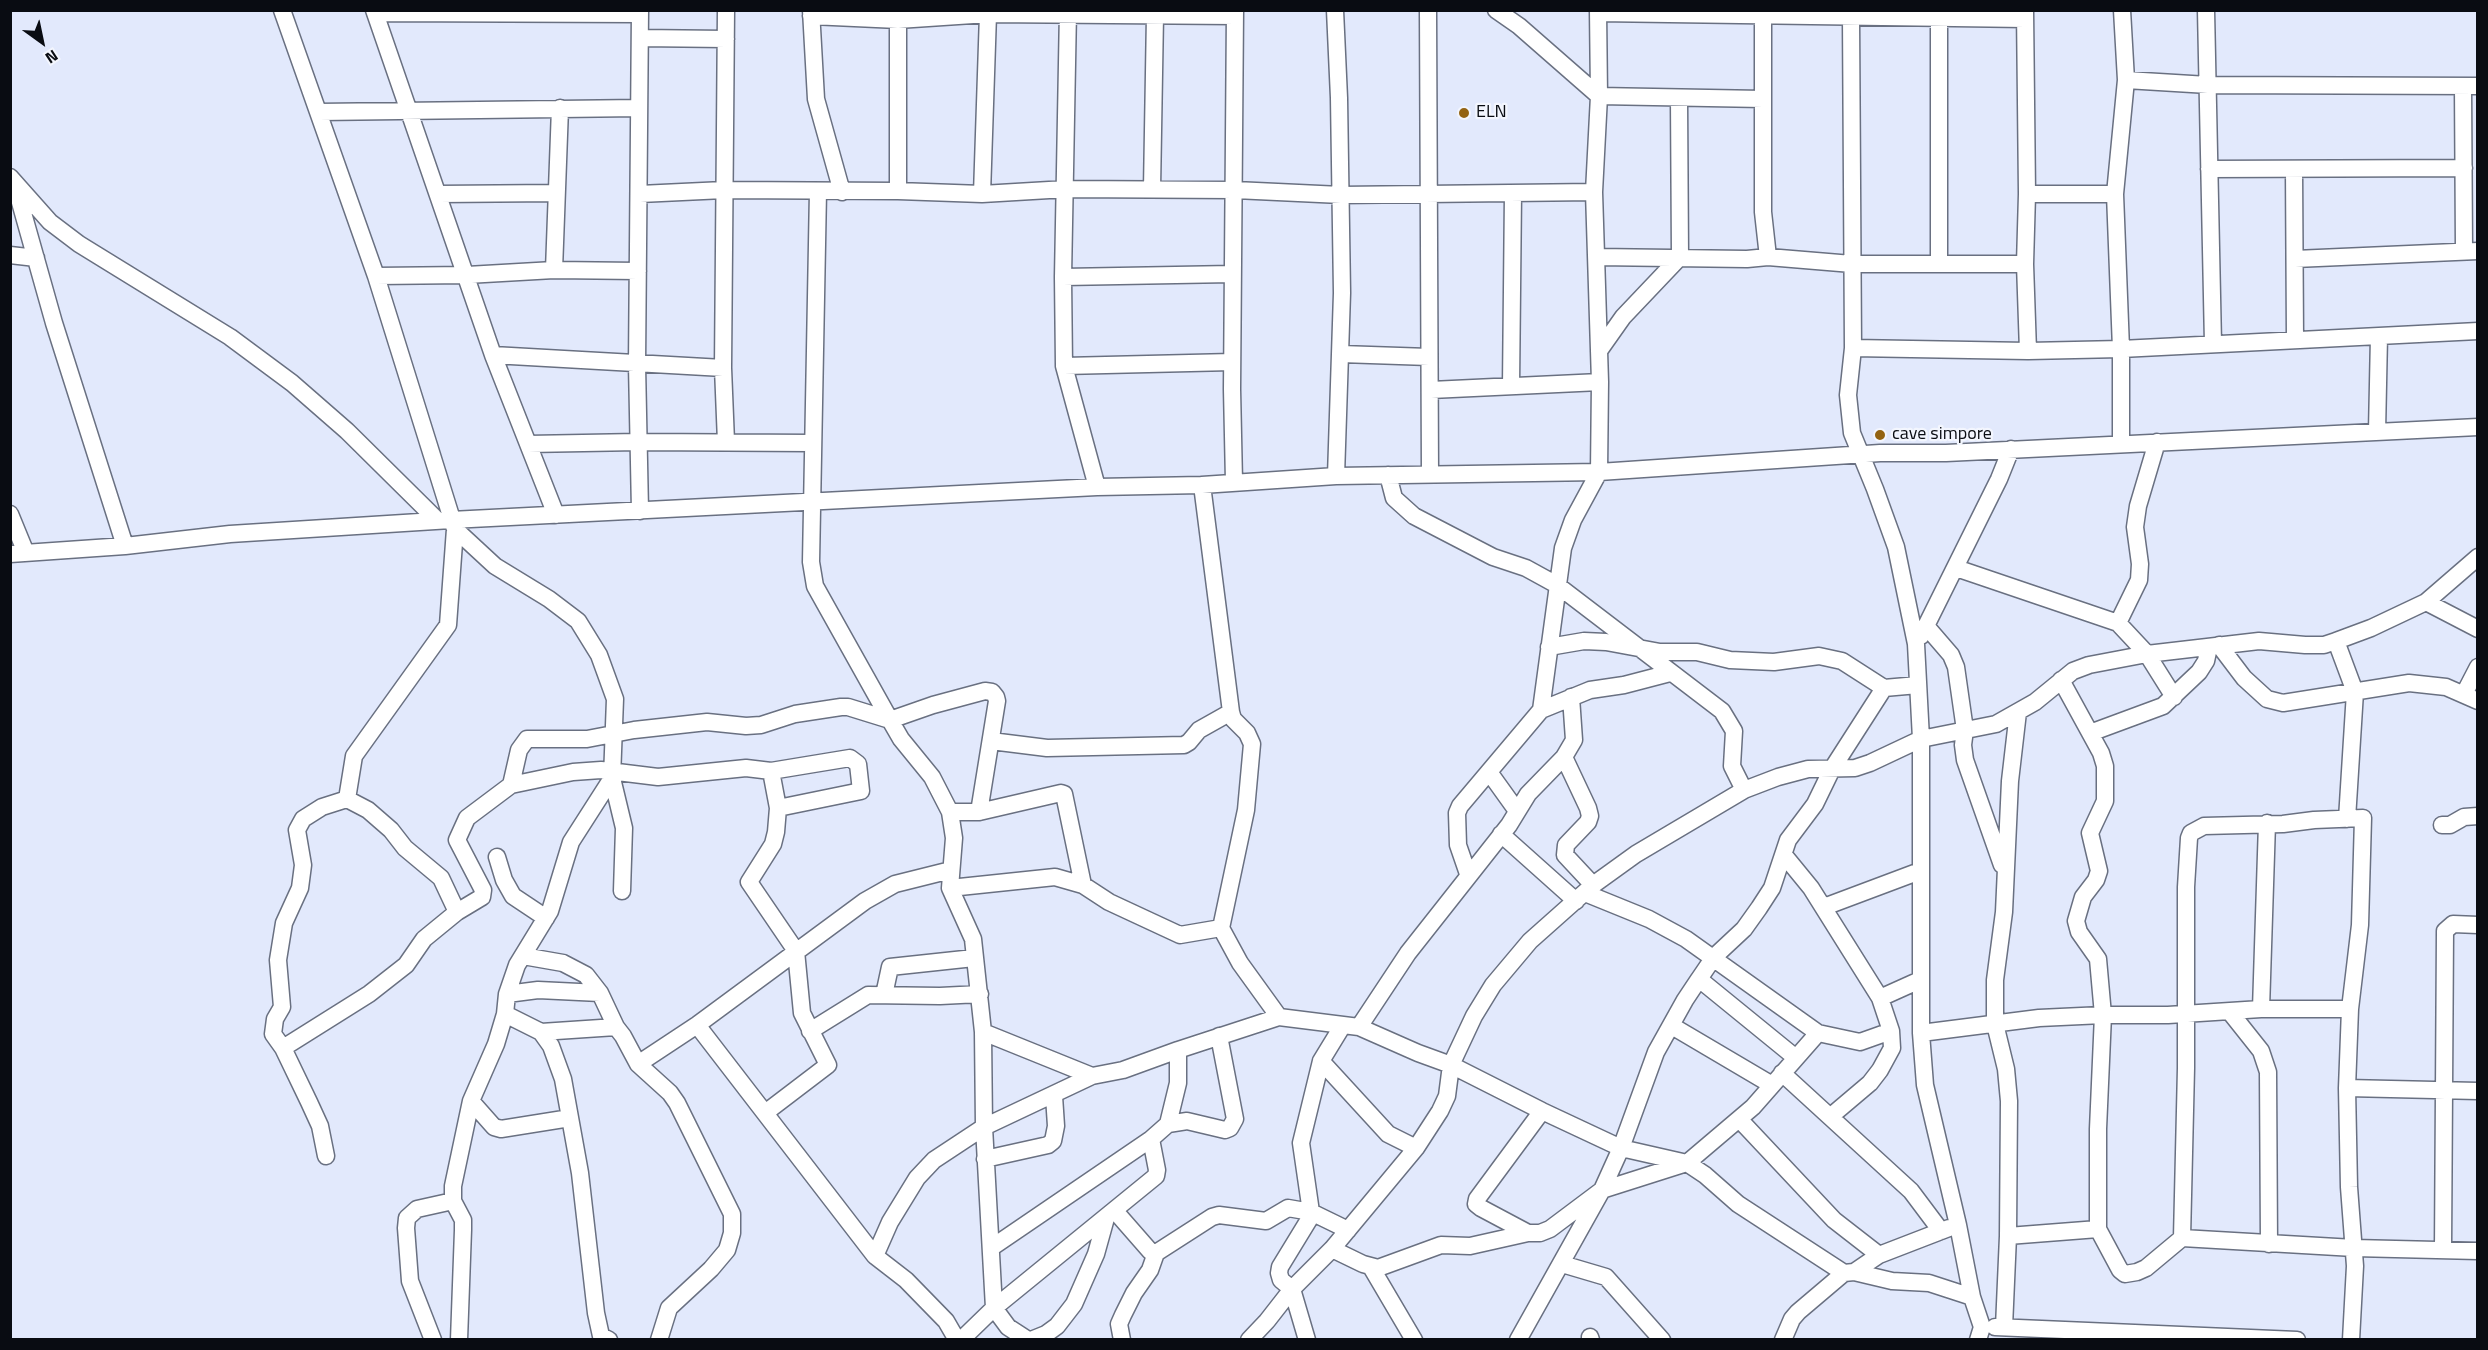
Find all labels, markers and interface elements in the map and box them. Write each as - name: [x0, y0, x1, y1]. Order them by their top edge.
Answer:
- north arrow: [12, 12, 72, 72]
- text: N: [41, 44, 63, 70]
- place label: ELN: [1476, 102, 1507, 124]
- marker: ELN: [1457, 106, 1471, 120]
- place label: cave simpore: [1892, 424, 1992, 446]
- marker: cave simpore: [1873, 428, 1887, 442]

